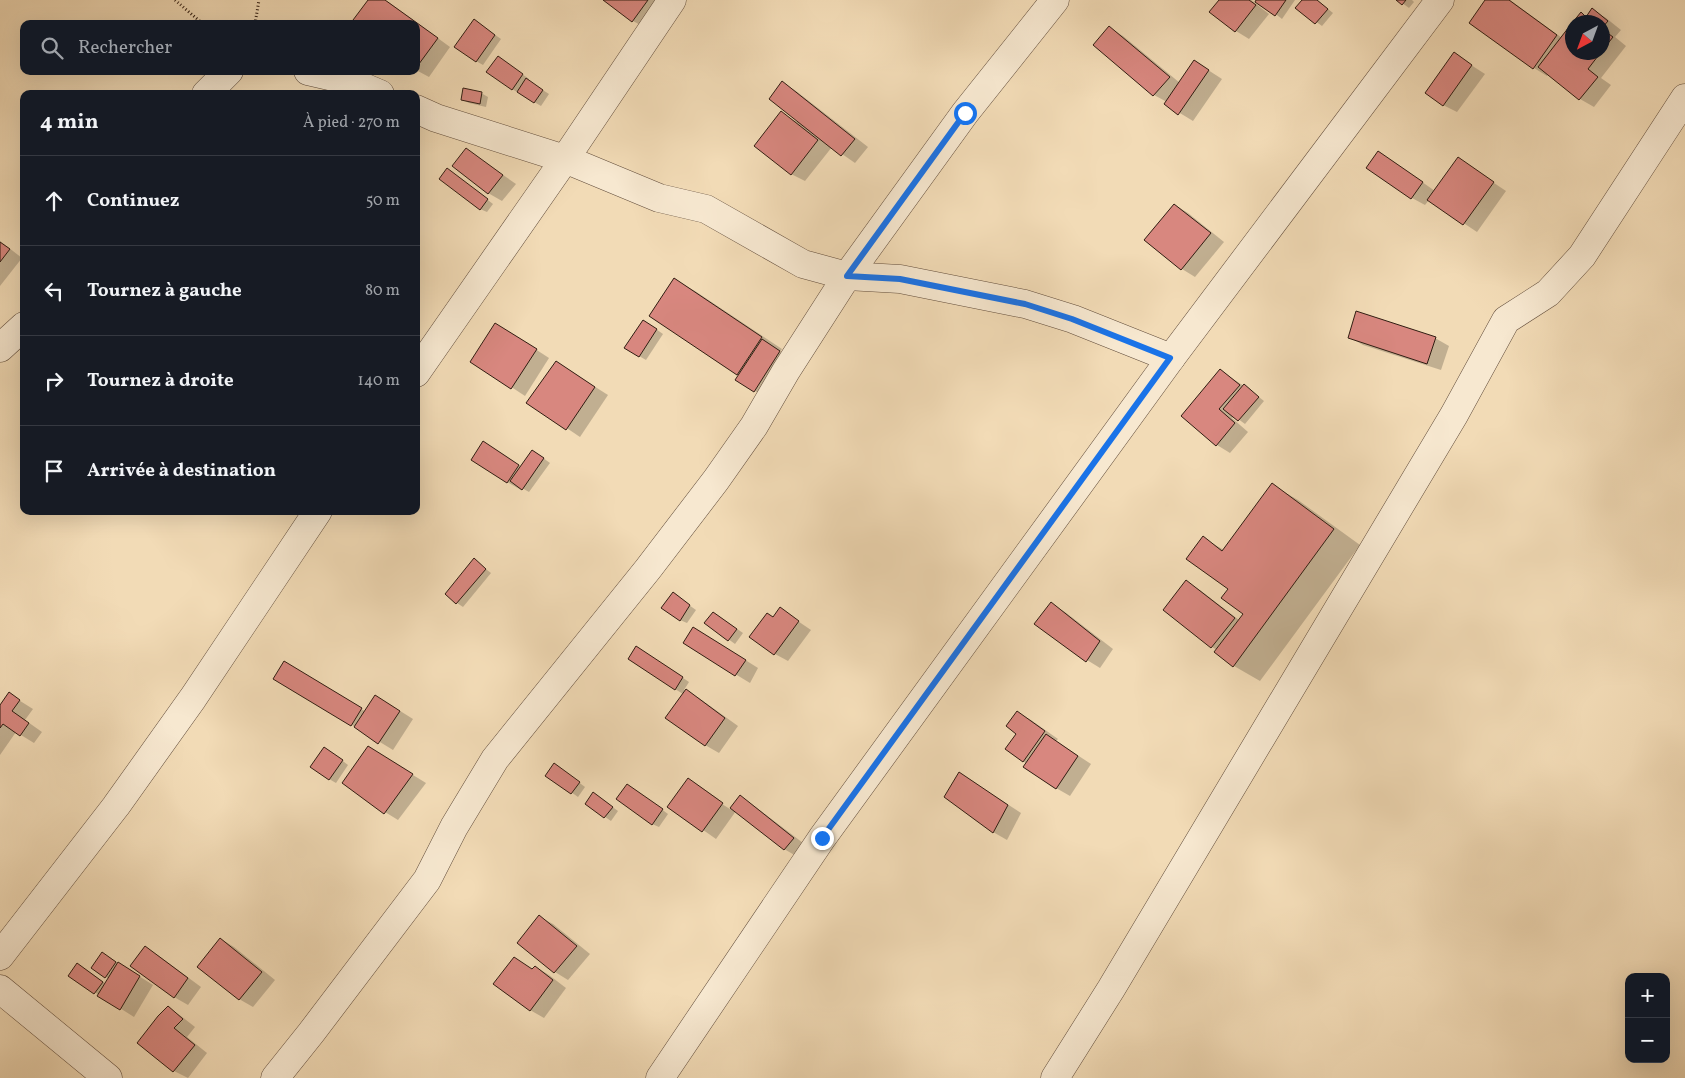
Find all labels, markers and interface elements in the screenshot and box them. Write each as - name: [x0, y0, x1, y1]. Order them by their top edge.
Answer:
- north arrow: [1565, 15, 1610, 60]
- search box: [20, 20, 420, 75]
- icon: search: [38, 34, 66, 62]
- text: Rechercher: [78, 35, 172, 61]
- route start: [954, 102, 977, 125]
- text: 4 min: [40, 108, 99, 137]
- text: À pied · 270 m: [303, 112, 400, 134]
- icon: ahead: [40, 187, 68, 215]
- text: Continuez: [87, 188, 179, 214]
- text: 50 m: [366, 190, 400, 212]
- icon: left: [40, 277, 68, 305]
- text: Tournez à gauche: [87, 278, 242, 304]
- text: 80 m: [365, 280, 400, 302]
- icon: right: [40, 367, 68, 395]
- text: Tournez à droite: [87, 368, 234, 394]
- text: 140 m: [358, 370, 400, 392]
- icon: arrive: [40, 457, 68, 485]
- text: Arrivée à destination: [87, 458, 276, 484]
- route end: [811, 827, 834, 850]
- map controls: [1625, 973, 1670, 1063]
- button: +: [1625, 973, 1670, 1018]
- button: −: [1625, 1018, 1670, 1063]

